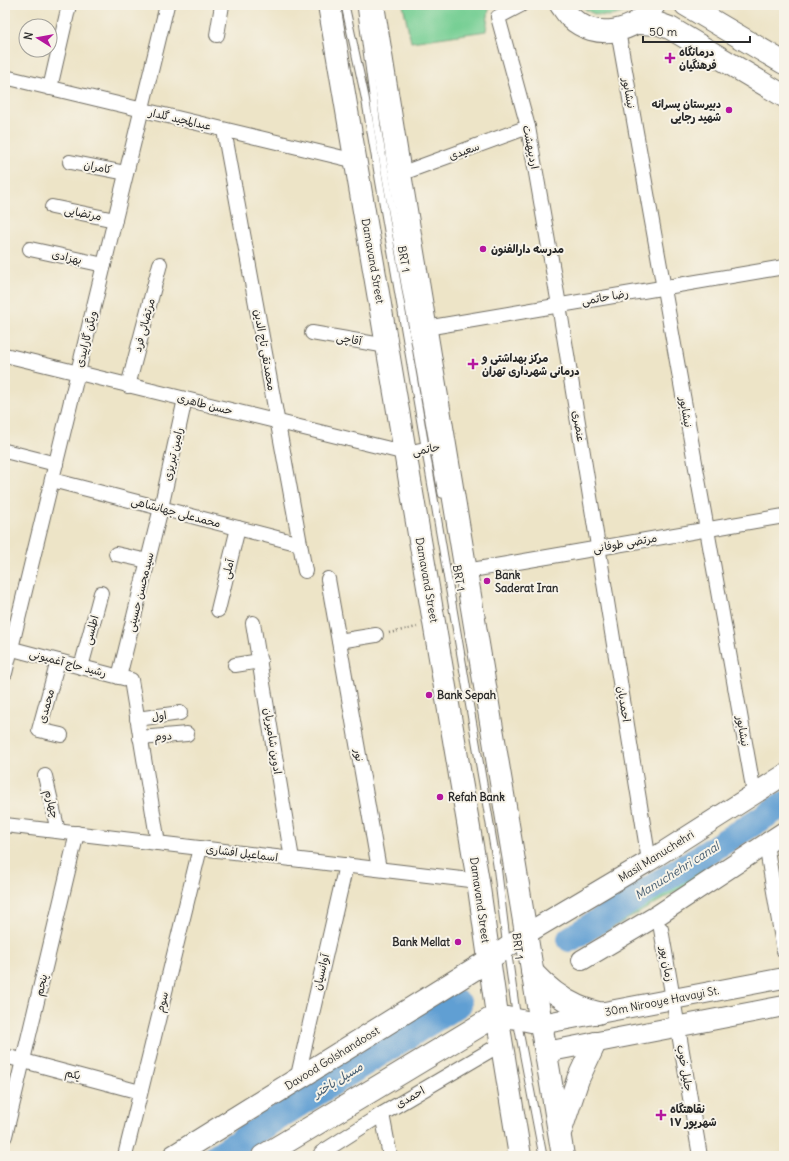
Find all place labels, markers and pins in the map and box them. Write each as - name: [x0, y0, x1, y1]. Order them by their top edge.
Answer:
- place label: درمانگاه فرهنگیان: [679, 45, 717, 72]
- marker: درمانگاه فرهنگیان: [664, 52, 676, 64]
- place label: دبیرستان پسرانه شهید رجایی: [652, 97, 721, 125]
- marker: دبیرستان پسرانه شهید رجایی: [724, 105, 734, 115]
- place label: مدرسه دارالفنون: [491, 242, 564, 257]
- marker: مدرسه دارالفنون: [478, 244, 488, 254]
- place label: مرکز بهداشتی و درمانی شهرداری تهران: [481, 351, 580, 379]
- marker: مرکز بهداشتی و درمانی شهرداری تهران: [467, 358, 479, 370]
- place label: Bank Saderat Iran: [495, 568, 559, 595]
- marker: Bank Saderat Iran: [482, 576, 492, 586]
- place label: Bank Sepah: [437, 688, 497, 703]
- marker: Bank Sepah: [424, 690, 434, 700]
- place label: Refah Bank: [448, 790, 505, 804]
- marker: Refah Bank: [435, 792, 445, 802]
- place label: Bank Mellat: [392, 935, 450, 949]
- marker: Bank Mellat: [453, 937, 463, 947]
- place label: نقاهتگاه ۱۷ شهریور: [670, 1102, 717, 1130]
- marker: نقاهتگاه ۱۷ شهریور: [655, 1109, 667, 1121]

